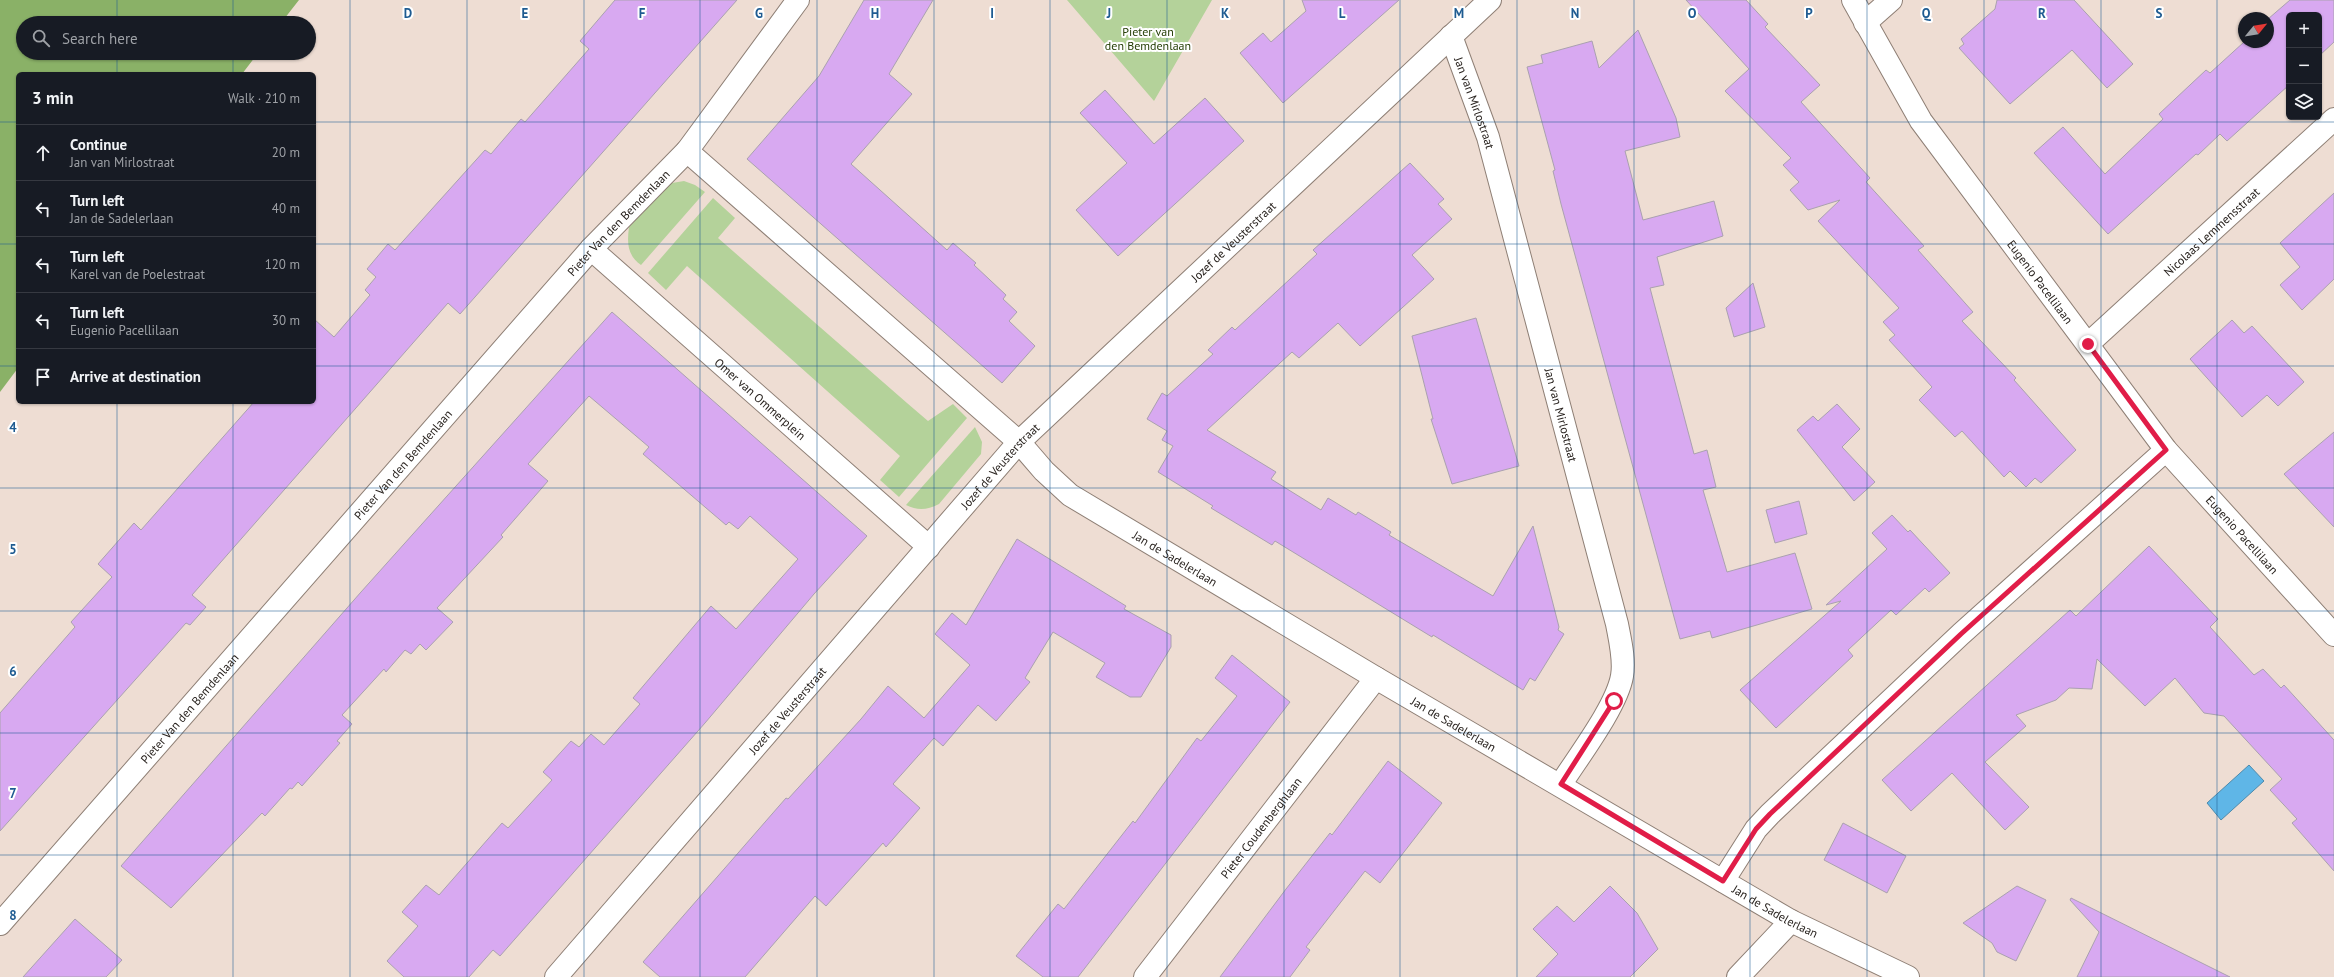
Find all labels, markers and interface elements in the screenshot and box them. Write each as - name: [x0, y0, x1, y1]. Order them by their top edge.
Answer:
- text: D: [404, 5, 412, 22]
- text: E: [522, 5, 529, 22]
- text: F: [639, 5, 646, 22]
- text: G: [755, 5, 763, 22]
- text: H: [871, 5, 879, 22]
- text: I: [990, 5, 994, 22]
- text: J: [1106, 5, 1111, 22]
- text: K: [1221, 5, 1229, 22]
- text: L: [1339, 5, 1346, 22]
- text: M: [1454, 5, 1464, 22]
- text: N: [1571, 5, 1579, 22]
- text: O: [1688, 5, 1697, 22]
- text: P: [1805, 5, 1813, 22]
- text: Q: [1922, 5, 1932, 22]
- text: R: [2038, 5, 2046, 22]
- text: S: [2156, 5, 2163, 22]
- north arrow: [2238, 12, 2274, 48]
- map controls: [2286, 12, 2322, 120]
- button: +: [2286, 12, 2322, 48]
- search box: [16, 16, 316, 60]
- park label: Pieter van den Bemdenlaan: [1105, 24, 1191, 53]
- icon: search: [30, 27, 52, 49]
- text: Search here: [62, 29, 138, 48]
- button: −: [2286, 48, 2322, 84]
- street label: Jan van Mirlostraat: [1451, 54, 1498, 150]
- button: layers: [2286, 84, 2322, 120]
- text: 3 min: [32, 87, 73, 109]
- text: Walk · 210 m: [228, 90, 300, 107]
- text: Continue: [70, 135, 127, 154]
- icon: ahead: [32, 142, 54, 164]
- text: 20 m: [272, 144, 300, 161]
- text: Jan van Mirlostraat: [70, 154, 174, 171]
- street label: Pieter Van den Bemdenlaan: [564, 166, 672, 279]
- street label: Nicolaas Lemmensstraat: [2160, 184, 2262, 279]
- text: Turn left: [70, 191, 124, 210]
- icon: left: [32, 198, 54, 220]
- street label: Jozef de Veusterstraat: [1187, 198, 1278, 285]
- text: 40 m: [272, 200, 300, 217]
- text: Jan de Sadelerlaan: [70, 210, 173, 227]
- street label: Eugenio Pacellilaan: [2004, 237, 2077, 326]
- text: Turn left: [70, 247, 124, 266]
- icon: left: [32, 254, 54, 276]
- text: 120 m: [265, 256, 300, 273]
- text: Karel van de Poelestraat: [70, 266, 205, 283]
- text: Turn left: [70, 303, 124, 322]
- icon: left: [32, 310, 54, 332]
- text: 30 m: [272, 312, 300, 329]
- text: Eugenio Pacellilaan: [70, 322, 179, 339]
- route end: [2079, 335, 2097, 353]
- street label: Omer van Ommerplein: [712, 354, 809, 443]
- street label: Jan van Mirlostraat: [1542, 365, 1581, 463]
- icon: arrive: [32, 366, 54, 388]
- text: Arrive at destination: [70, 367, 201, 386]
- street label: Pieter Van den Bemdenlaan: [350, 406, 455, 522]
- text: 4: [9, 419, 17, 436]
- street label: Jozef de Veusterstraat: [956, 420, 1042, 513]
- street label: Eugenio Pacellilaan: [2203, 492, 2282, 577]
- street label: Jan de Sadelerlaan: [1130, 527, 1220, 589]
- text: 5: [9, 541, 17, 558]
- street label: Pieter Van den Bemdenlaan: [137, 650, 241, 766]
- text: 6: [9, 663, 17, 680]
- street label: Jozef de Veusterstraat: [744, 663, 829, 758]
- street label: Jan de Sadelerlaan: [1408, 692, 1499, 754]
- route start: [1605, 692, 1623, 710]
- street label: Pieter Coudenberghlaan: [1217, 774, 1304, 881]
- text: 7: [9, 785, 17, 802]
- street label: Jan de Sadelerlaan: [1729, 880, 1821, 940]
- text: 8: [9, 907, 17, 924]

